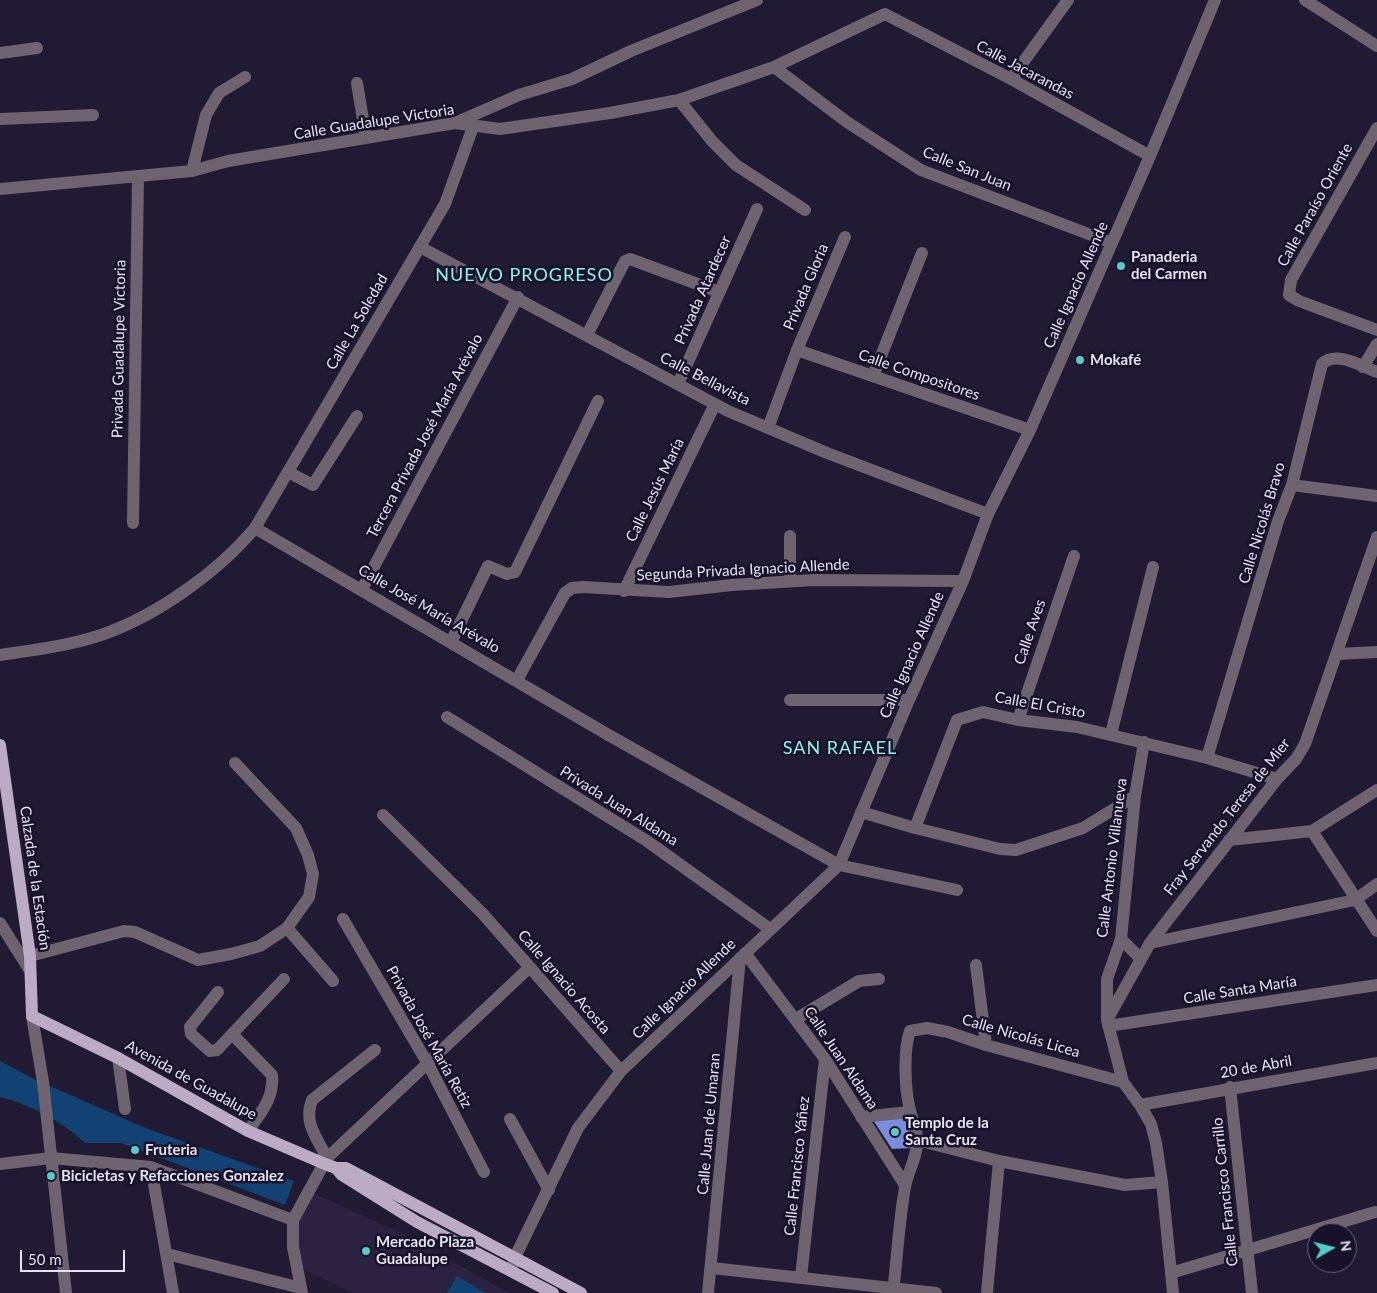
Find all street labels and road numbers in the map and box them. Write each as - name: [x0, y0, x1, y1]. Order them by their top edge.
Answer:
- street label: Calle Jacarandas: [973, 37, 1077, 103]
- street label: Calle Guadalupe Victoria: [293, 100, 455, 144]
- street label: Calle Paraíso Oriente: [1274, 140, 1356, 270]
- street label: Calle San Juan: [920, 143, 1014, 195]
- street label: Calle Ignacio Allende: [1040, 219, 1112, 351]
- street label: Privada Atardecer: [671, 233, 735, 347]
- street label: Privada Gloria: [780, 241, 832, 333]
- street label: Privada Guadalupe Victoria: [108, 260, 130, 438]
- street label: Calle La Soledad: [322, 271, 392, 373]
- street label: Tercera Privada José María Arévalo: [363, 331, 487, 541]
- street label: Calle Compositores: [856, 346, 982, 404]
- street label: Calle Bellavista: [657, 349, 753, 409]
- street label: Calle Jesús María: [622, 435, 688, 545]
- street label: Calle Nicolás Bravo: [1235, 460, 1289, 586]
- street label: Segunda Privada Ignacio Allende: [636, 555, 850, 585]
- street label: Calle José María Arévalo: [355, 561, 503, 657]
- street label: Calle Ignacio Allende: [876, 589, 948, 721]
- street label: Calle Aves: [1010, 597, 1050, 667]
- street label: Calle El Cristo: [993, 688, 1087, 722]
- street label: Fray Servando Teresa de Mier: [1160, 735, 1294, 899]
- street label: Privada Juan Aldama: [557, 762, 681, 850]
- street label: Calle Antonio Villanueva: [1093, 777, 1131, 939]
- street label: Calzada de la Estación: [16, 805, 54, 951]
- street label: Calle Ignacio Acosta: [514, 926, 614, 1038]
- street label: Calle Ignacio Allende: [629, 935, 739, 1043]
- street label: Privada José María Retiz: [382, 963, 476, 1111]
- street label: Calle Santa María: [1182, 972, 1298, 1008]
- street label: Calle Juan Aldama: [800, 1003, 882, 1113]
- street label: Calle Nicolás Licea: [960, 1011, 1082, 1061]
- street label: Avenida de Guadalupe: [122, 1036, 260, 1124]
- street label: Calle Juan de Umaran: [694, 1052, 724, 1196]
- street label: 20 de Abril: [1219, 1052, 1293, 1082]
- street label: Calle Francisco Yáñez: [781, 1095, 813, 1237]
- street label: Calle Francisco Carrillo: [1208, 1117, 1242, 1267]

